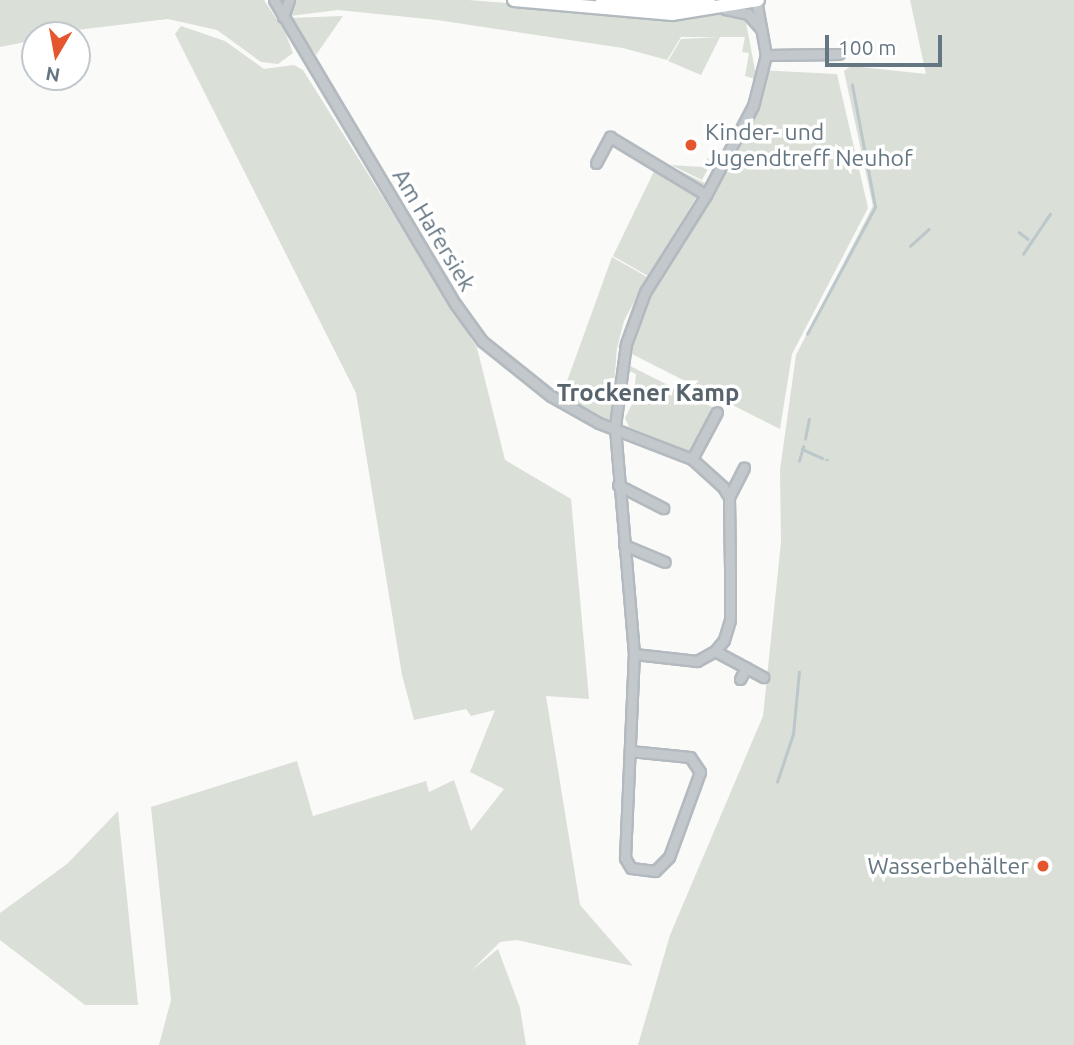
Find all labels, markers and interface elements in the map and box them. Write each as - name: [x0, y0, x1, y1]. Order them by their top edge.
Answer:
- north arrow: [21, 21, 91, 91]
- scale bar: [829, 21, 946, 65]
- text: 100 m: [838, 35, 896, 59]
- text: N: [44, 63, 62, 87]
- place label: Kinder- und Jugendtreff Neuhof: [705, 118, 913, 172]
- marker: Kinder- und Jugendtreff Neuhof: [683, 137, 699, 153]
- street label: Am Hafersiek: [387, 164, 481, 296]
- district label: Trockener Kamp: [557, 379, 739, 407]
- place label: Wasserbehälter: [867, 852, 1029, 880]
- marker: Wasserbehälter: [1035, 858, 1051, 874]

